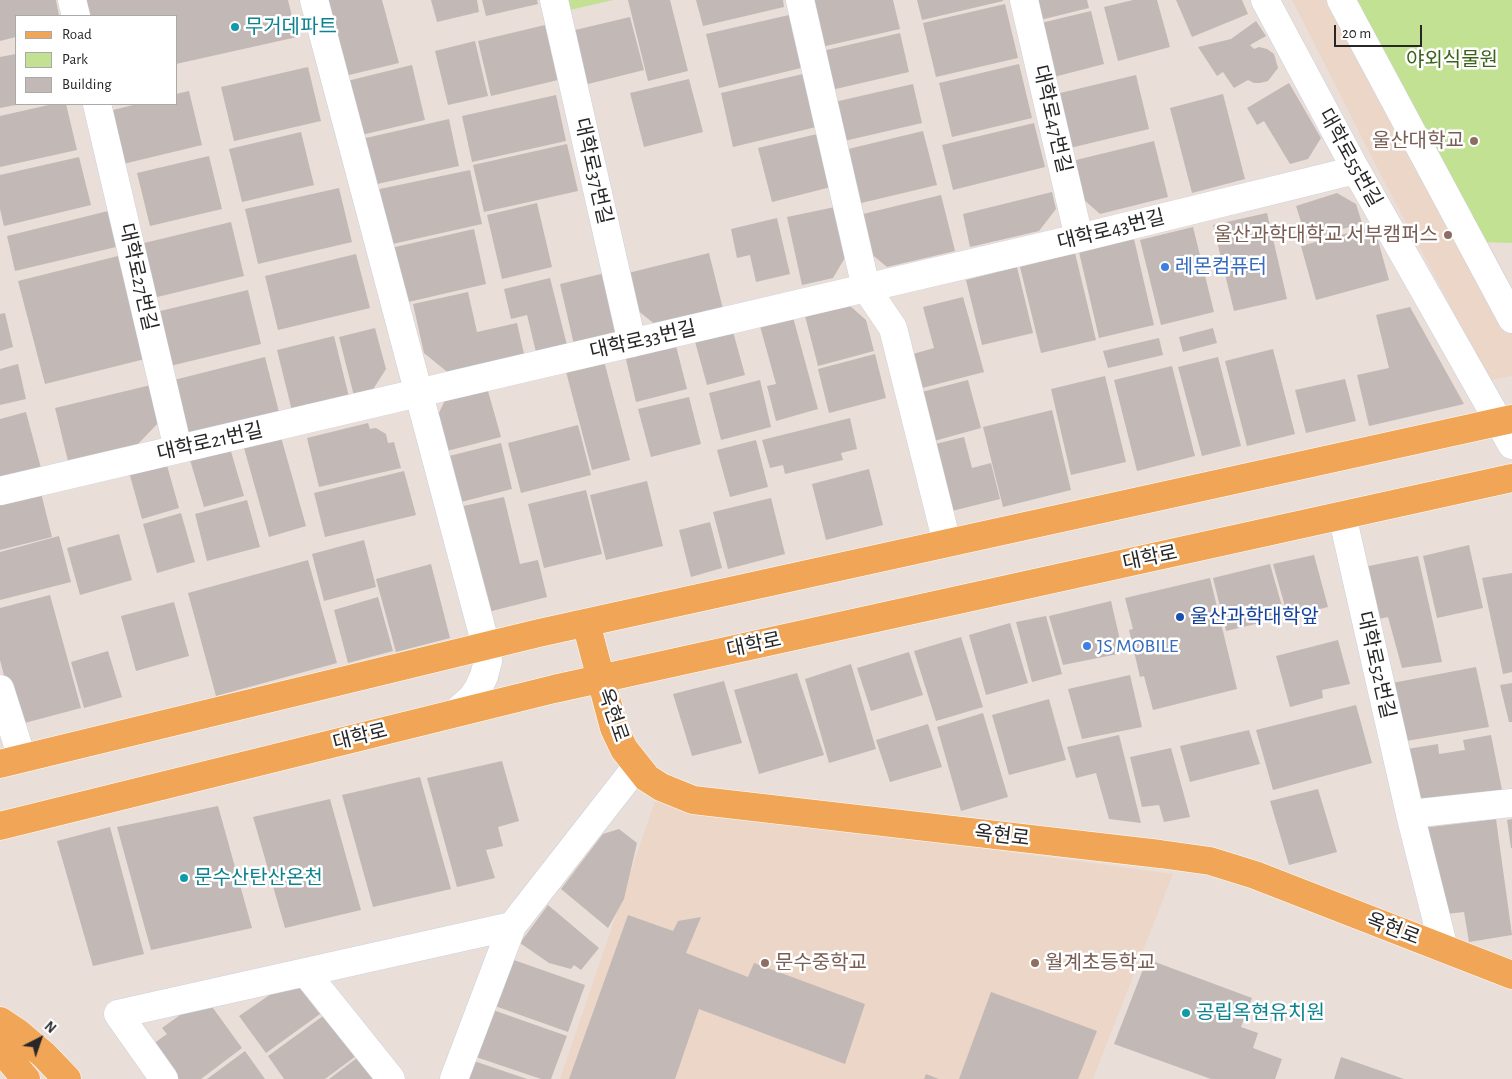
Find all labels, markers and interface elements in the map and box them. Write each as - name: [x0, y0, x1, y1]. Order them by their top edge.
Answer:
- legend: [15, 15, 178, 105]
- place label: 무거데파트: [245, 15, 337, 39]
- scale bar: [1337, 15, 1424, 47]
- marker: 무거데파트: [229, 21, 241, 33]
- text: 20 m: [1342, 26, 1371, 41]
- text: Road: [62, 27, 92, 42]
- park label: 야외식물원: [1406, 48, 1498, 72]
- text: Park: [62, 52, 88, 67]
- street label: 대학로47번길: [1028, 63, 1076, 175]
- text: Building: [62, 77, 112, 92]
- street label: 대학로55번길: [1313, 105, 1387, 211]
- street label: 대학로37번길: [569, 115, 617, 227]
- place label: 울산대학교: [1372, 129, 1464, 153]
- marker: 울산대학교: [1468, 135, 1480, 147]
- street label: 대학로43번길: [1055, 205, 1167, 255]
- street label: 대학로27번길: [114, 221, 162, 333]
- place label: 울산과학대학교 서부캠퍼스: [1214, 223, 1438, 247]
- marker: 울산과학대학교 서부캠퍼스: [1442, 229, 1454, 241]
- place label: 레몬컴퓨터: [1175, 255, 1267, 279]
- marker: 레몬컴퓨터: [1159, 261, 1171, 273]
- street label: 대학로33번길: [587, 316, 699, 364]
- street label: 대학로21번길: [155, 418, 265, 466]
- street label: 대학로: [1121, 541, 1179, 575]
- place label: 울산과학대학앞: [1190, 605, 1319, 629]
- street label: 대학로52번길: [1352, 609, 1400, 721]
- marker: 울산과학대학앞: [1174, 611, 1186, 623]
- street label: 대학로: [725, 628, 783, 662]
- place label: JS MOBILE: [1097, 634, 1178, 658]
- marker: JS MOBILE: [1081, 640, 1093, 652]
- street label: 옥현로: [593, 685, 633, 745]
- street label: 대학로: [330, 719, 390, 755]
- street label: 옥현로: [973, 821, 1031, 851]
- place label: 문수산탄산온천: [194, 866, 323, 890]
- marker: 문수산탄산온천: [178, 872, 190, 884]
- street label: 옥현로: [1363, 908, 1423, 950]
- place label: 문수중학교: [775, 951, 867, 975]
- place label: 월계초등학교: [1045, 951, 1155, 975]
- marker: 문수중학교: [759, 957, 771, 969]
- marker: 월계초등학교: [1029, 957, 1041, 969]
- place label: 공립옥현유치원: [1196, 1001, 1325, 1025]
- marker: 공립옥현유치원: [1180, 1007, 1192, 1019]
- north arrow: [15, 1014, 65, 1064]
- text: N: [42, 1019, 58, 1036]

